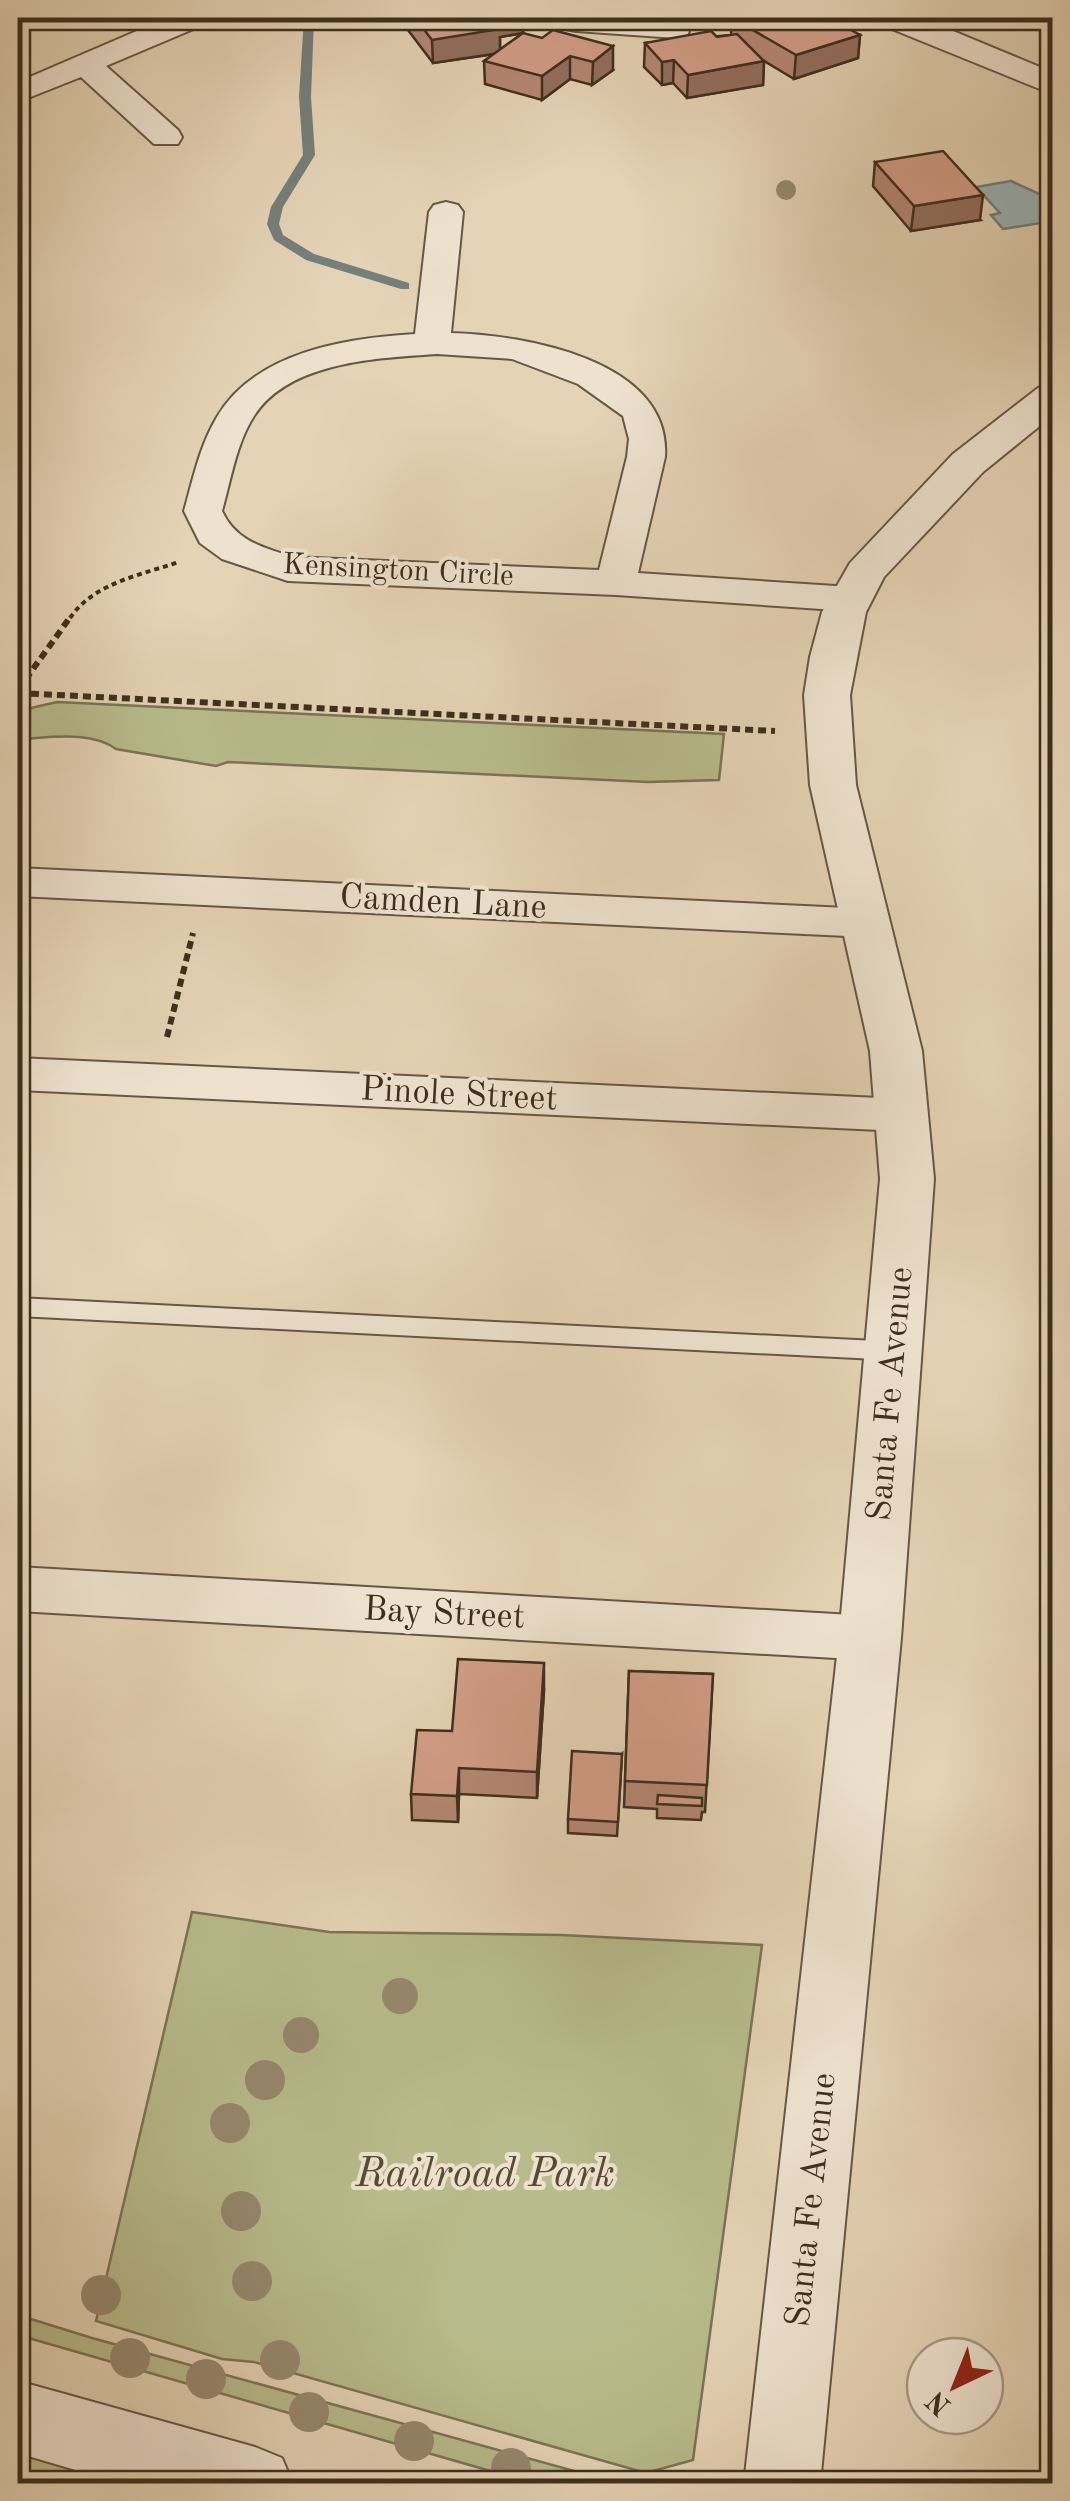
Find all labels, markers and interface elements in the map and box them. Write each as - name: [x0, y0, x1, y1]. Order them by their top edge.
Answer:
- street label: Kensington Circle: [282, 550, 514, 592]
- street label: Camden Lane: [339, 880, 547, 926]
- street label: Pinole Street: [359, 1072, 559, 1118]
- street label: Santa Fe Avenue: [862, 1265, 920, 1523]
- street label: Bay Street: [362, 1592, 526, 1636]
- street label: Santa Fe Avenue: [781, 2071, 843, 2329]
- park label: Railroad Park: [354, 2154, 615, 2196]
- north arrow: [905, 2336, 1005, 2436]
- text: N: [922, 2384, 957, 2420]

